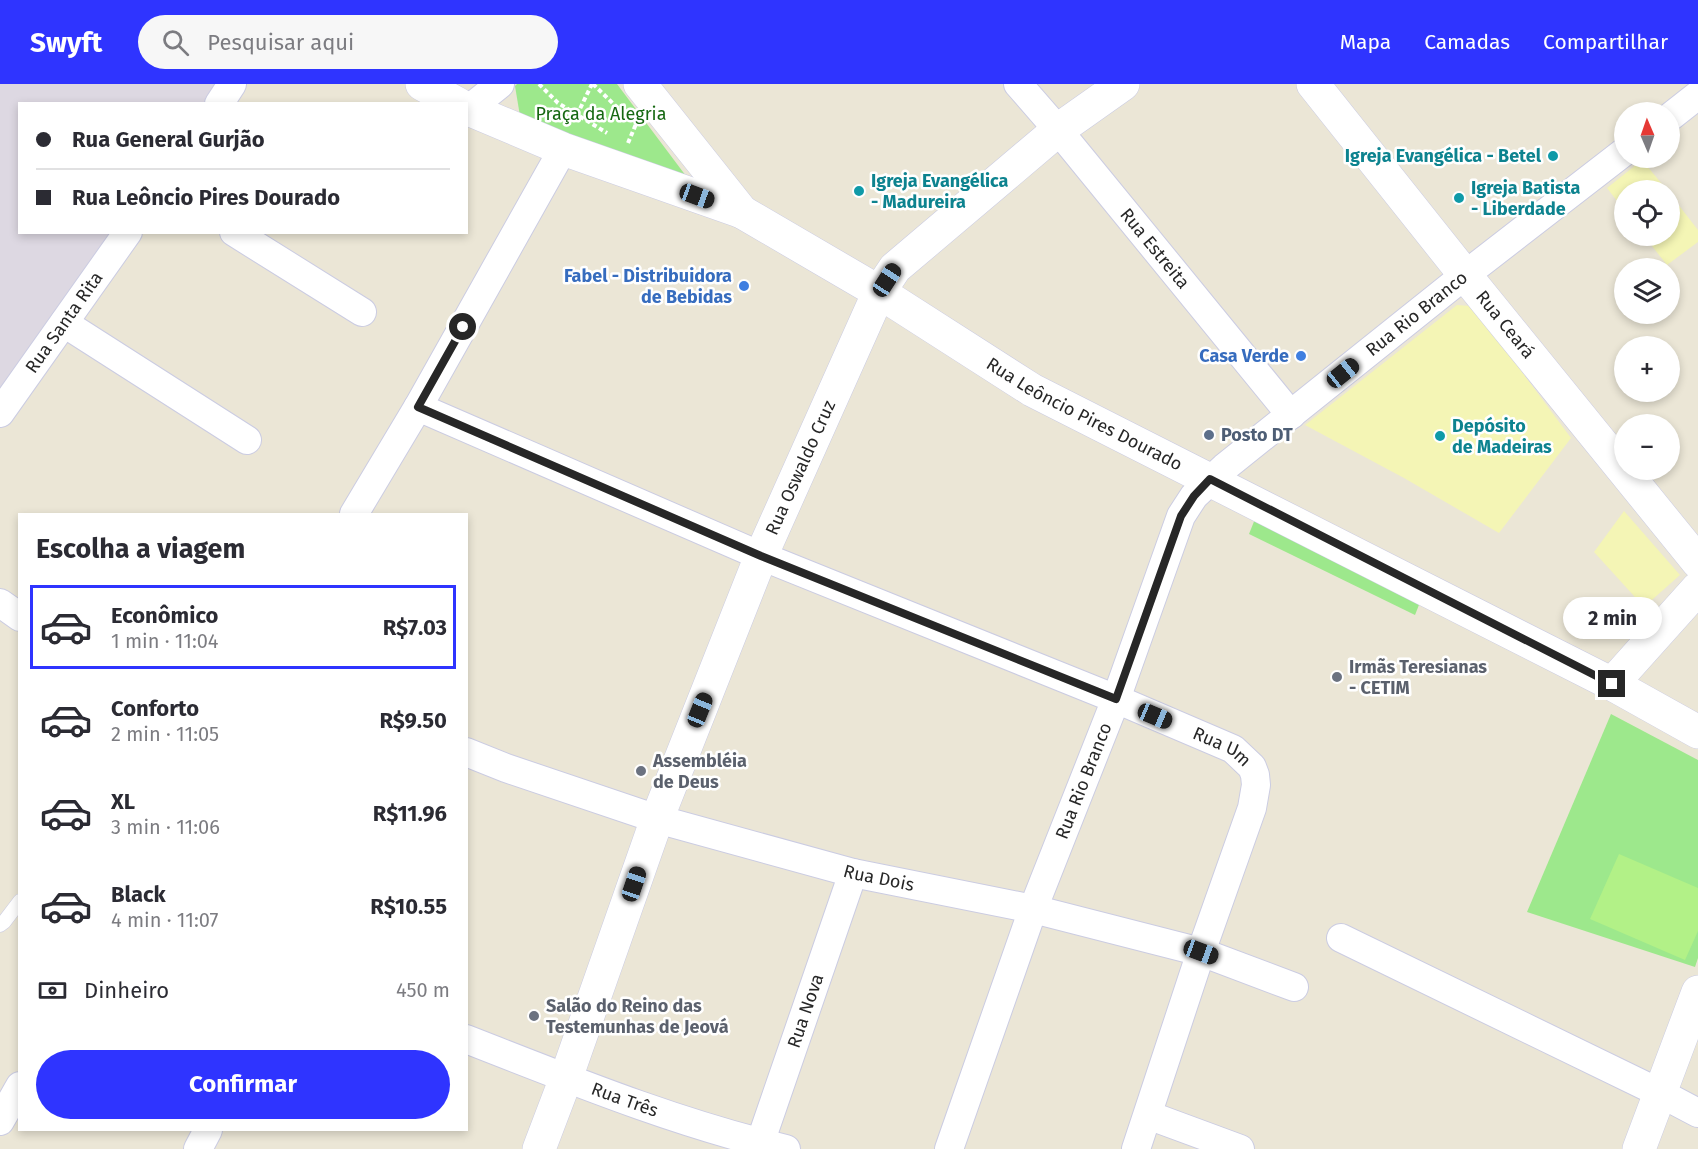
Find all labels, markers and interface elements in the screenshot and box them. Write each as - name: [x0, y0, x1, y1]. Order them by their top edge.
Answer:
- search box: [138, 15, 558, 69]
- text: Swyft: [30, 26, 102, 59]
- icon: search: [159, 26, 192, 59]
- text: Pesquisar aqui: [207, 29, 354, 56]
- text: Mapa: [1340, 29, 1391, 55]
- text: Camadas: [1424, 29, 1510, 55]
- text: Compartilhar: [1543, 29, 1668, 55]
- north arrow: [1614, 102, 1680, 168]
- map controls: [1614, 102, 1680, 480]
- park label: Praça da Alegria: [535, 103, 667, 125]
- text: Rua General Gurjão: [72, 126, 265, 153]
- place label: Igreja Evangélica - Betel: [1345, 145, 1542, 167]
- marker: Igreja Evangélica - Betel: [1546, 149, 1560, 163]
- place label: Igreja Evangélica - Madureira: [871, 170, 1009, 213]
- place label: Igreja Batista - Liberdade: [1471, 177, 1580, 220]
- button: locate: [1614, 180, 1680, 246]
- car: [677, 181, 717, 211]
- text: Rua Leôncio Pires Dourado: [72, 184, 340, 211]
- marker: Igreja Evangélica - Madureira: [852, 184, 866, 198]
- marker: Igreja Batista - Liberdade: [1452, 191, 1466, 205]
- street label: Rua Estreita: [1115, 204, 1194, 293]
- button: layers: [1614, 258, 1680, 324]
- car: [870, 260, 904, 300]
- place label: Fabel - Distribuidora de Bebidas: [564, 265, 732, 308]
- street label: Rua Rio Branco: [1361, 266, 1472, 361]
- street label: Rua Santa Rita: [21, 267, 107, 377]
- marker: Fabel - Distribuidora de Bebidas: [737, 279, 751, 293]
- street label: Rua Ceará: [1471, 286, 1539, 363]
- route start: [449, 313, 476, 340]
- button: +: [1614, 336, 1680, 402]
- place label: Casa Verde: [1199, 345, 1289, 367]
- marker: Casa Verde: [1294, 349, 1308, 363]
- street label: Rua Leôncio Pires Dourado: [982, 353, 1186, 475]
- car: [1323, 355, 1363, 391]
- street label: Rua Oswaldo Cruz: [761, 397, 840, 539]
- button: −: [1614, 414, 1680, 480]
- place label: Depósito de Madeiras: [1452, 415, 1552, 458]
- place label: Posto DT: [1221, 424, 1293, 446]
- marker: Posto DT: [1202, 428, 1216, 442]
- marker: Depósito de Madeiras: [1433, 429, 1447, 443]
- text: Escolha a viagem: [36, 533, 245, 565]
- callout: 2 min: [1562, 597, 1662, 639]
- icon: car: [39, 600, 93, 654]
- text: Econômico: [111, 602, 218, 629]
- text: 2 min: [1588, 606, 1637, 630]
- text: R$7.03: [383, 614, 447, 641]
- text: 1 min · 11:04: [111, 629, 219, 653]
- place label: Irmãs Teresianas - CETIM: [1349, 656, 1487, 699]
- marker: Irmãs Teresianas - CETIM: [1330, 670, 1344, 684]
- route end: [1598, 670, 1625, 697]
- car: [685, 690, 715, 730]
- icon: car: [39, 693, 93, 747]
- text: Conforto: [111, 695, 199, 722]
- car: [1135, 701, 1175, 731]
- text: R$9.50: [379, 707, 447, 734]
- street label: Rua Rio Branco: [1051, 719, 1117, 842]
- text: 2 min · 11:05: [111, 722, 219, 746]
- street label: Rua Um: [1190, 722, 1256, 771]
- place label: Assembléia de Deus: [652, 750, 747, 793]
- marker: Assembléia de Deus: [634, 764, 648, 778]
- icon: car: [39, 786, 93, 840]
- text: XL: [111, 788, 135, 815]
- text: R$11.96: [373, 800, 447, 827]
- text: 3 min · 11:06: [111, 815, 220, 839]
- street label: Rua Dois: [841, 860, 916, 896]
- car: [620, 864, 648, 904]
- icon: car: [39, 879, 93, 933]
- text: Black: [111, 881, 166, 908]
- text: R$10.55: [370, 893, 447, 920]
- text: 4 min · 11:07: [111, 908, 218, 932]
- car: [1181, 937, 1221, 967]
- street label: Rua Nova: [783, 971, 828, 1051]
- icon: cash: [36, 974, 69, 1007]
- text: Dinheiro: [84, 977, 169, 1004]
- text: 450 m: [396, 978, 450, 1002]
- place label: Salão do Reino das Testemunhas de Jeová: [546, 995, 729, 1038]
- marker: Salão do Reino das Testemunhas de Jeová: [527, 1009, 541, 1023]
- button: Confirmar: [36, 1050, 450, 1119]
- street label: Rua Três: [588, 1078, 661, 1122]

